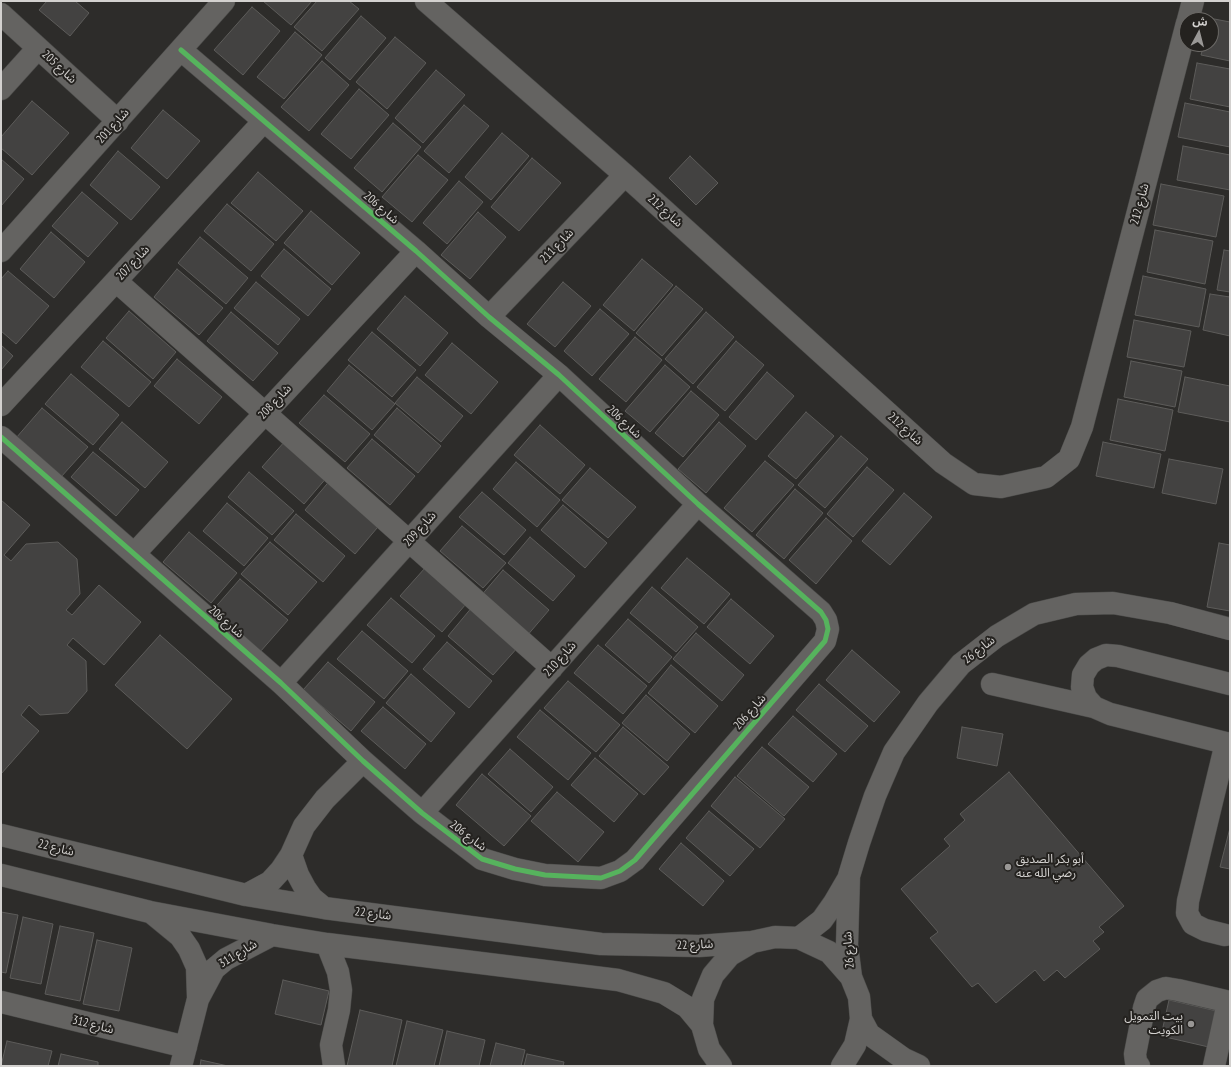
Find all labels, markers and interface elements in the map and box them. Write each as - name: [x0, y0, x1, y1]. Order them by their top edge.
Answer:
- north arrow: [1179, 12, 1219, 52]
- text: ش: [1192, 13, 1209, 29]
- street label: شارع 205: [39, 47, 79, 87]
- street label: شارع 201: [94, 106, 132, 146]
- street label: شارع 212: [1128, 182, 1152, 226]
- street label: شارع 206: [360, 189, 402, 227]
- street label: شارع 212: [645, 192, 685, 230]
- street label: شارع 211: [537, 226, 577, 266]
- street label: شارع 207: [113, 243, 153, 283]
- street label: شارع 208: [255, 382, 295, 422]
- street label: شارع 206: [604, 402, 644, 442]
- street label: شارع 212: [885, 410, 925, 448]
- street label: شارع 209: [401, 509, 439, 549]
- street label: شارع 206: [205, 603, 247, 641]
- street label: شارع 26: [960, 633, 998, 667]
- street label: شارع 210: [541, 639, 579, 679]
- street label: شارع 206: [731, 691, 769, 733]
- street label: شارع 206: [447, 818, 489, 854]
- street label: شارع 22: [36, 837, 76, 859]
- place label: أبو بكر الصديق رضي الله عنه: [1016, 853, 1084, 881]
- marker: أبو بكر الصديق رضي الله عنه: [1003, 862, 1013, 872]
- street label: شارع 22: [354, 905, 392, 923]
- street label: شارع 26: [841, 931, 857, 969]
- street label: شارع 311: [216, 937, 260, 971]
- street label: شارع 22: [676, 937, 714, 953]
- place label: بيت التمويل الكويت: [1124, 1010, 1183, 1038]
- street label: شارع 312: [71, 1013, 115, 1037]
- marker: بيت التمويل الكويت: [1186, 1019, 1196, 1029]

